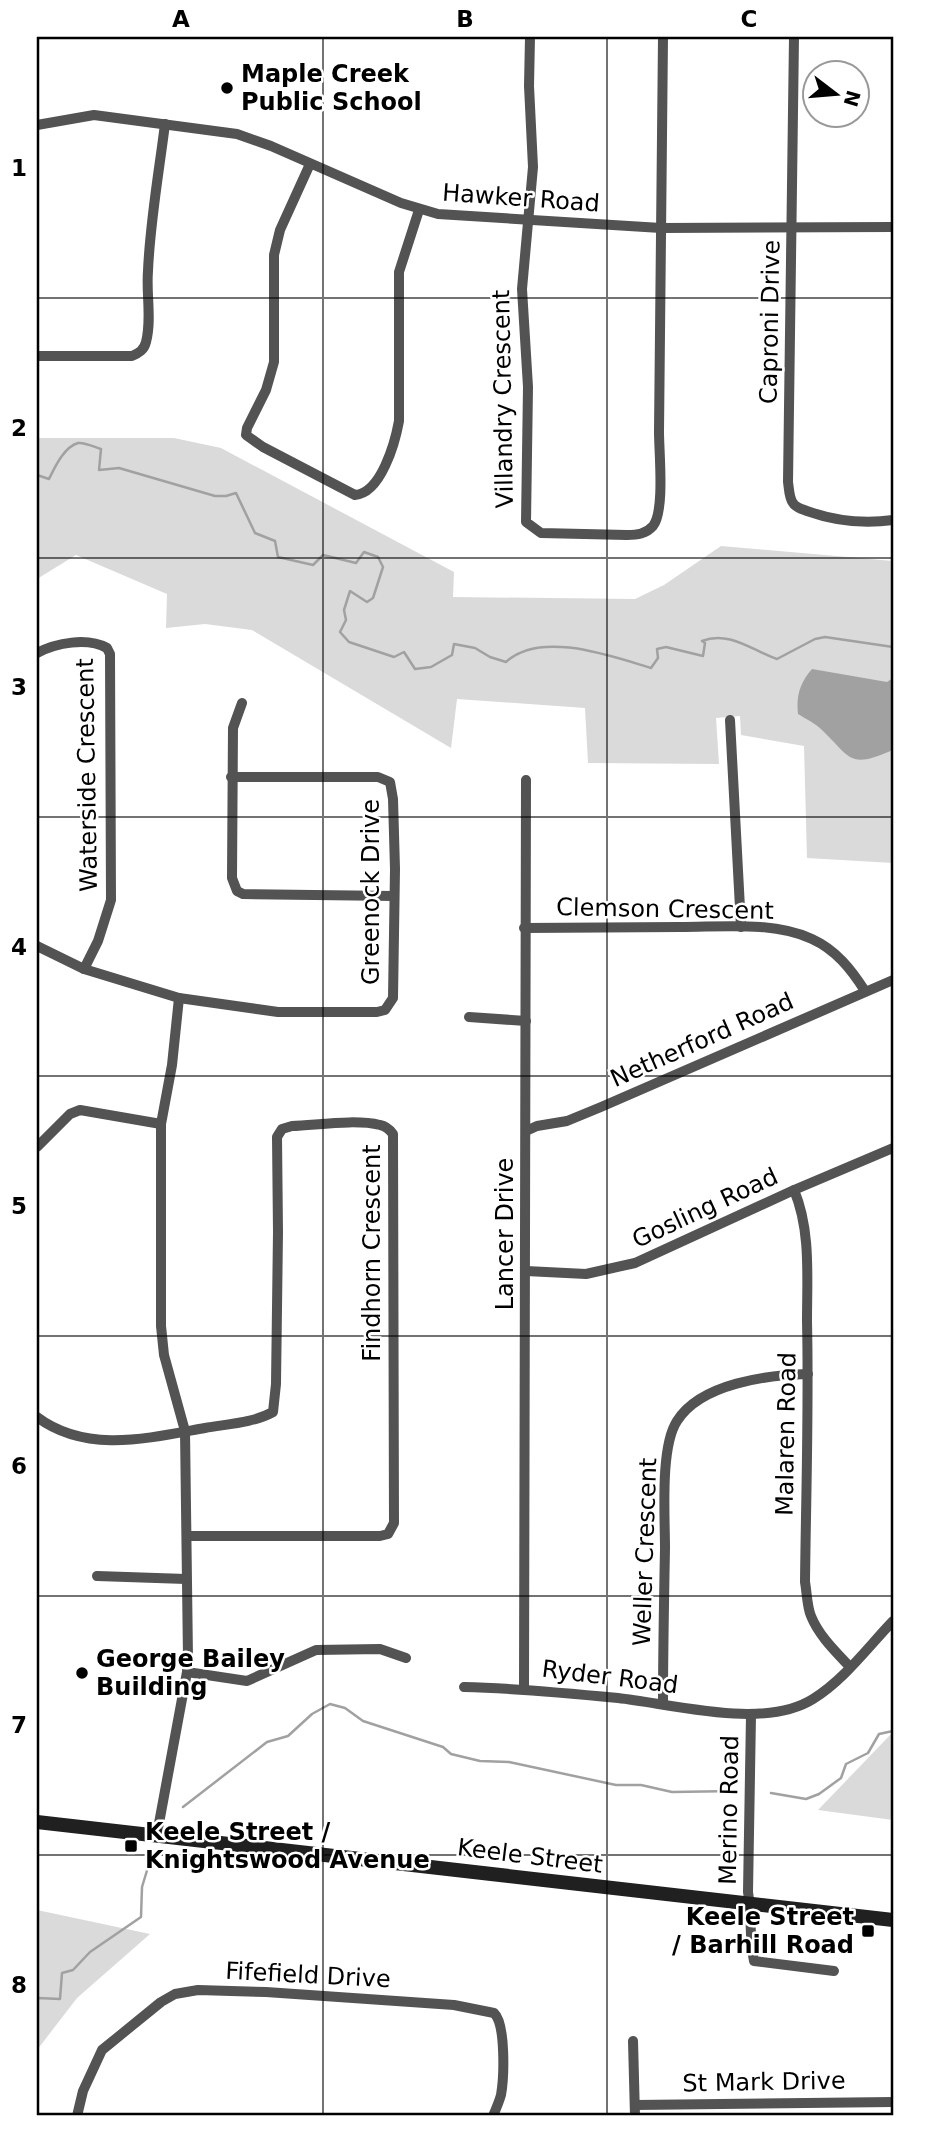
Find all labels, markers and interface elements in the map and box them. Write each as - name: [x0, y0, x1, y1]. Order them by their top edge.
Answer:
- text: A: [172, 6, 190, 32]
- text: B: [456, 6, 474, 32]
- text: C: [741, 6, 757, 32]
- place label: Maple Creek Public School: [241, 60, 422, 116]
- north arrow: [800, 60, 870, 130]
- marker: Maple Creek Public School: [219, 80, 235, 96]
- text: N: [840, 88, 865, 109]
- text: 1: [11, 155, 27, 181]
- street label: Hawker Road: [441, 179, 601, 217]
- street label: Caproni Drive: [755, 240, 785, 404]
- street label: Villandry Crescent: [487, 289, 519, 509]
- text: 2: [11, 415, 27, 441]
- street label: Waterside Crescent: [71, 658, 103, 892]
- text: 3: [11, 674, 27, 700]
- street label: Greenock Drive: [357, 799, 385, 985]
- street label: Clemson Crescent: [556, 893, 774, 925]
- text: 4: [11, 934, 27, 960]
- street label: Netherford Road: [606, 987, 798, 1093]
- street label: Findhorn Crescent: [358, 1144, 386, 1362]
- street label: Lancer Drive: [491, 1158, 519, 1310]
- street label: Gosling Road: [628, 1162, 782, 1254]
- text: 5: [11, 1193, 27, 1219]
- street label: Malaren Road: [771, 1352, 801, 1516]
- text: 6: [11, 1453, 27, 1479]
- street label: Weller Crescent: [628, 1457, 662, 1647]
- place label: George Bailey Building: [96, 1645, 285, 1701]
- street label: Ryder Road: [540, 1655, 680, 1699]
- marker: George Bailey Building: [74, 1665, 90, 1681]
- text: 7: [11, 1712, 27, 1738]
- street label: Merino Road: [714, 1735, 744, 1885]
- place label: Keele Street / Knightswood Avenue: [145, 1818, 430, 1874]
- street label: Keele Street: [456, 1833, 604, 1879]
- marker: Keele Street / Knightswood Avenue: [123, 1838, 139, 1854]
- place label: Keele Street / Barhill Road: [672, 1903, 854, 1959]
- marker: Keele Street / Barhill Road: [860, 1923, 876, 1939]
- street label: Fifefield Drive: [225, 1957, 391, 1993]
- text: 8: [11, 1972, 27, 1998]
- street label: St Mark Drive: [682, 2067, 846, 2097]

